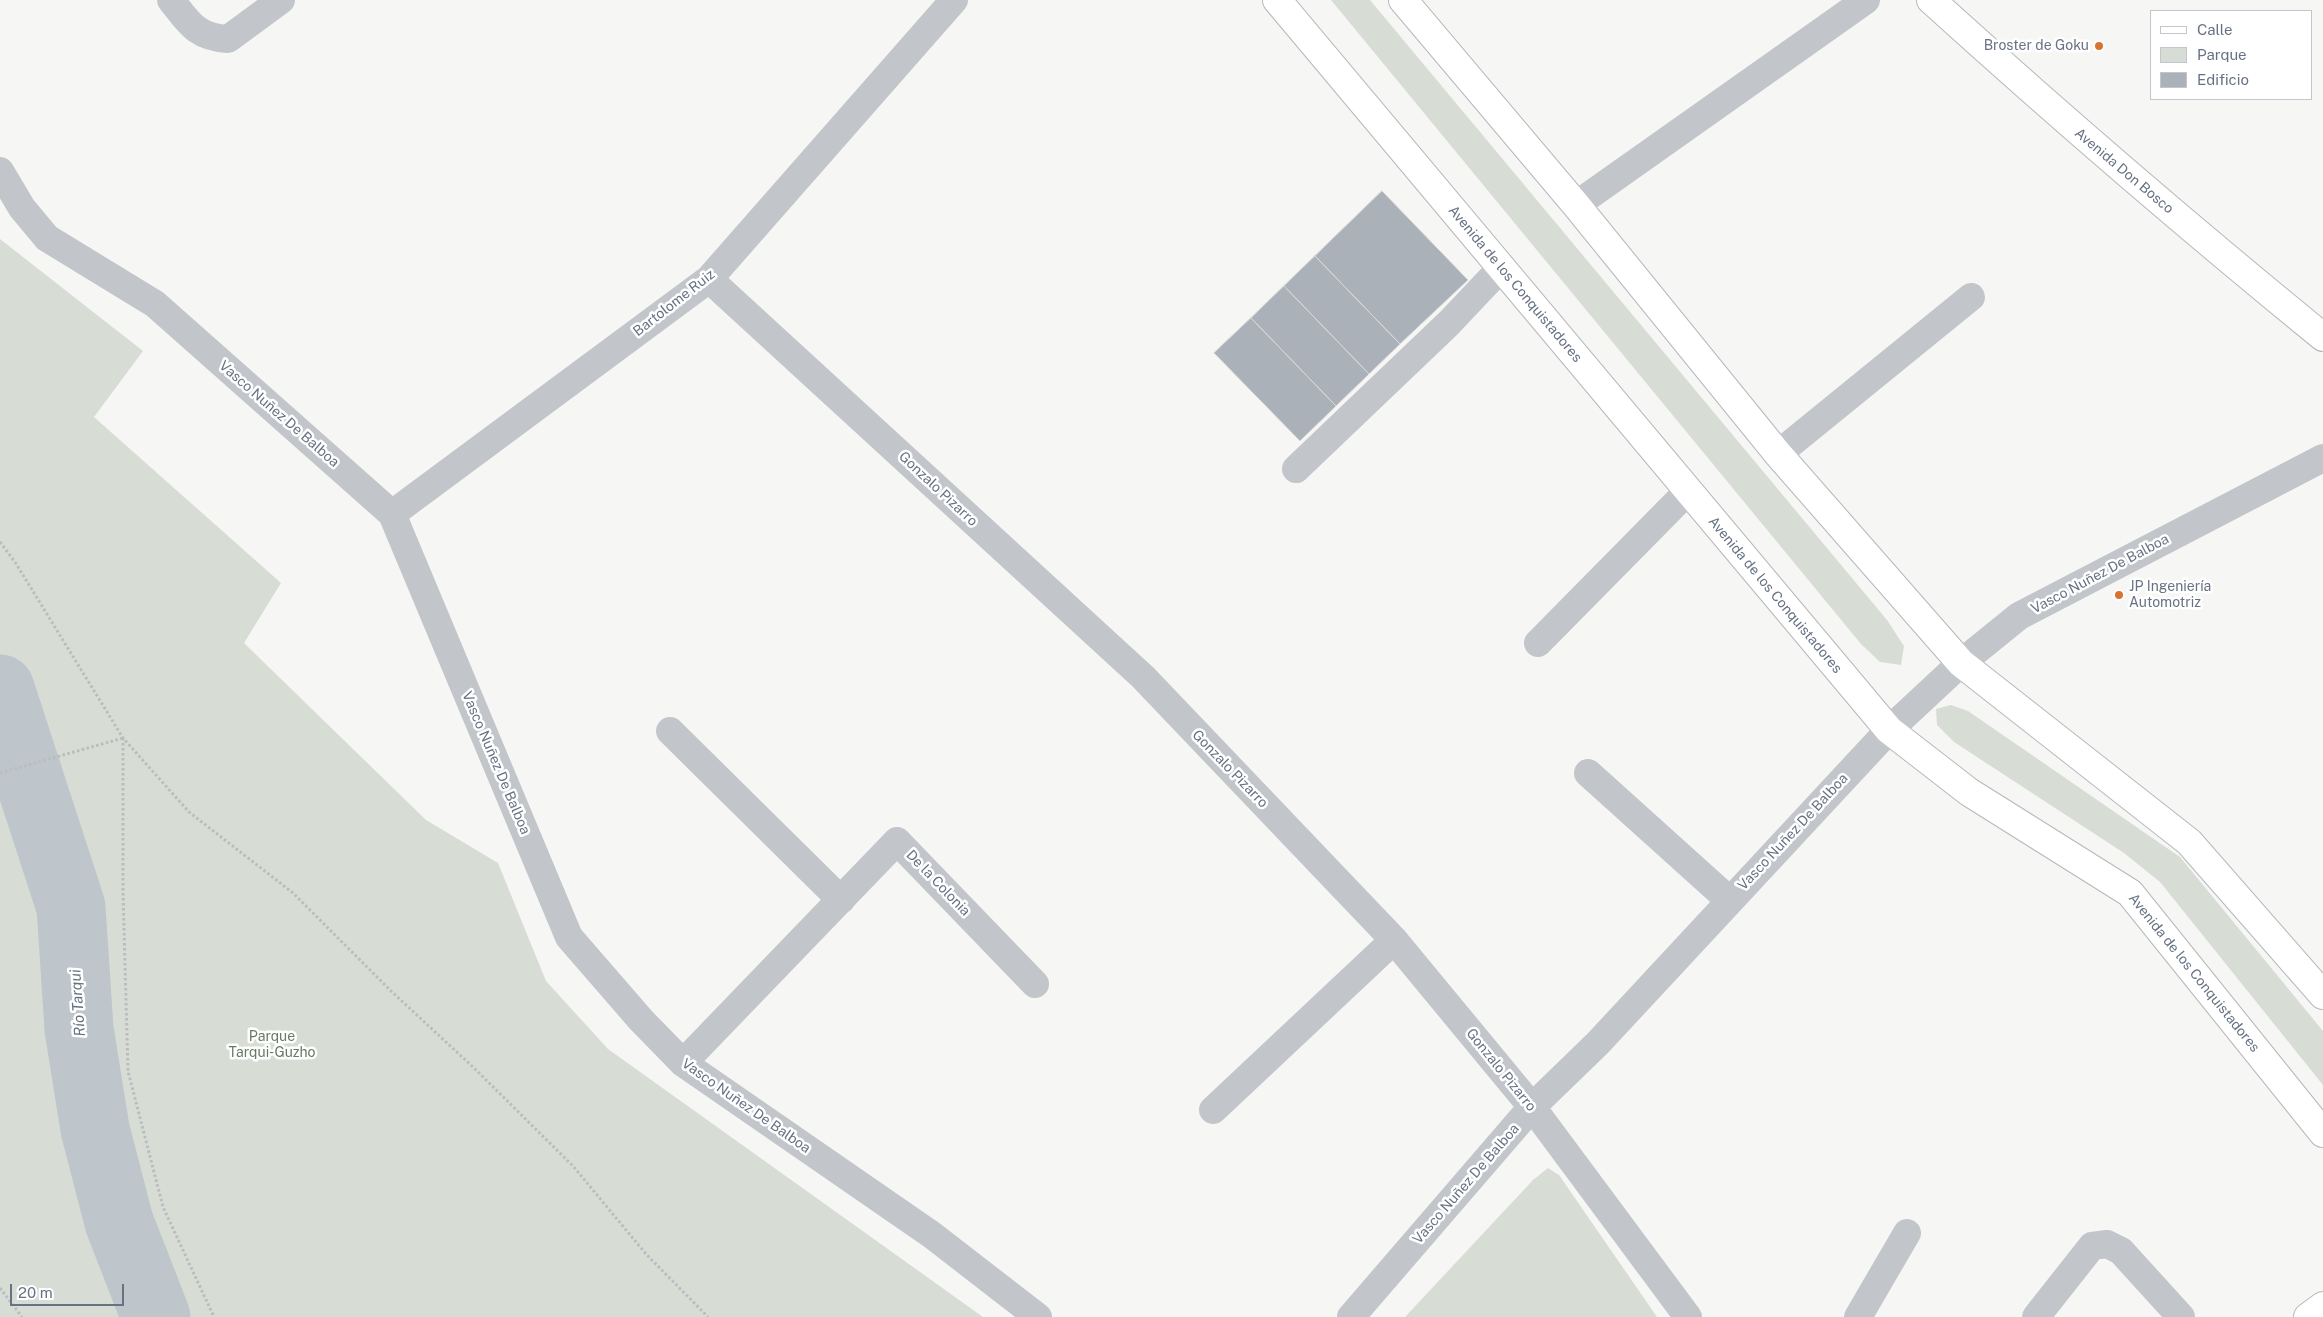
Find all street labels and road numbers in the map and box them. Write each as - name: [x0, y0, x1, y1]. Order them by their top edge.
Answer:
- street label: Avenida Don Bosco: [2071, 125, 2177, 217]
- street label: Avenida de los Conquistadores: [1445, 202, 1585, 366]
- street label: Bartolome Ruiz: [630, 266, 718, 340]
- street label: Vasco Nuñez De Balboa: [216, 357, 342, 471]
- street label: Gonzalo Pizarro: [895, 448, 981, 530]
- street label: Avenida de los Conquistadores: [1705, 513, 1845, 677]
- street label: Vasco Nuñez De Balboa: [2028, 531, 2172, 617]
- street label: Vasco Nuñez De Balboa: [458, 689, 534, 837]
- street label: Gonzalo Pizarro: [1189, 727, 1271, 811]
- street label: Vasco Nuñez De Balboa: [1735, 770, 1851, 894]
- street label: De la Colonia: [902, 847, 974, 919]
- street label: Avenida de los Conquistadores: [2125, 890, 2263, 1056]
- street label: Gonzalo Pizarro: [1462, 1025, 1540, 1115]
- street label: Vasco Nuñez De Balboa: [678, 1055, 814, 1157]
- street label: Vasco Nuñez De Balboa: [1409, 1121, 1523, 1247]

